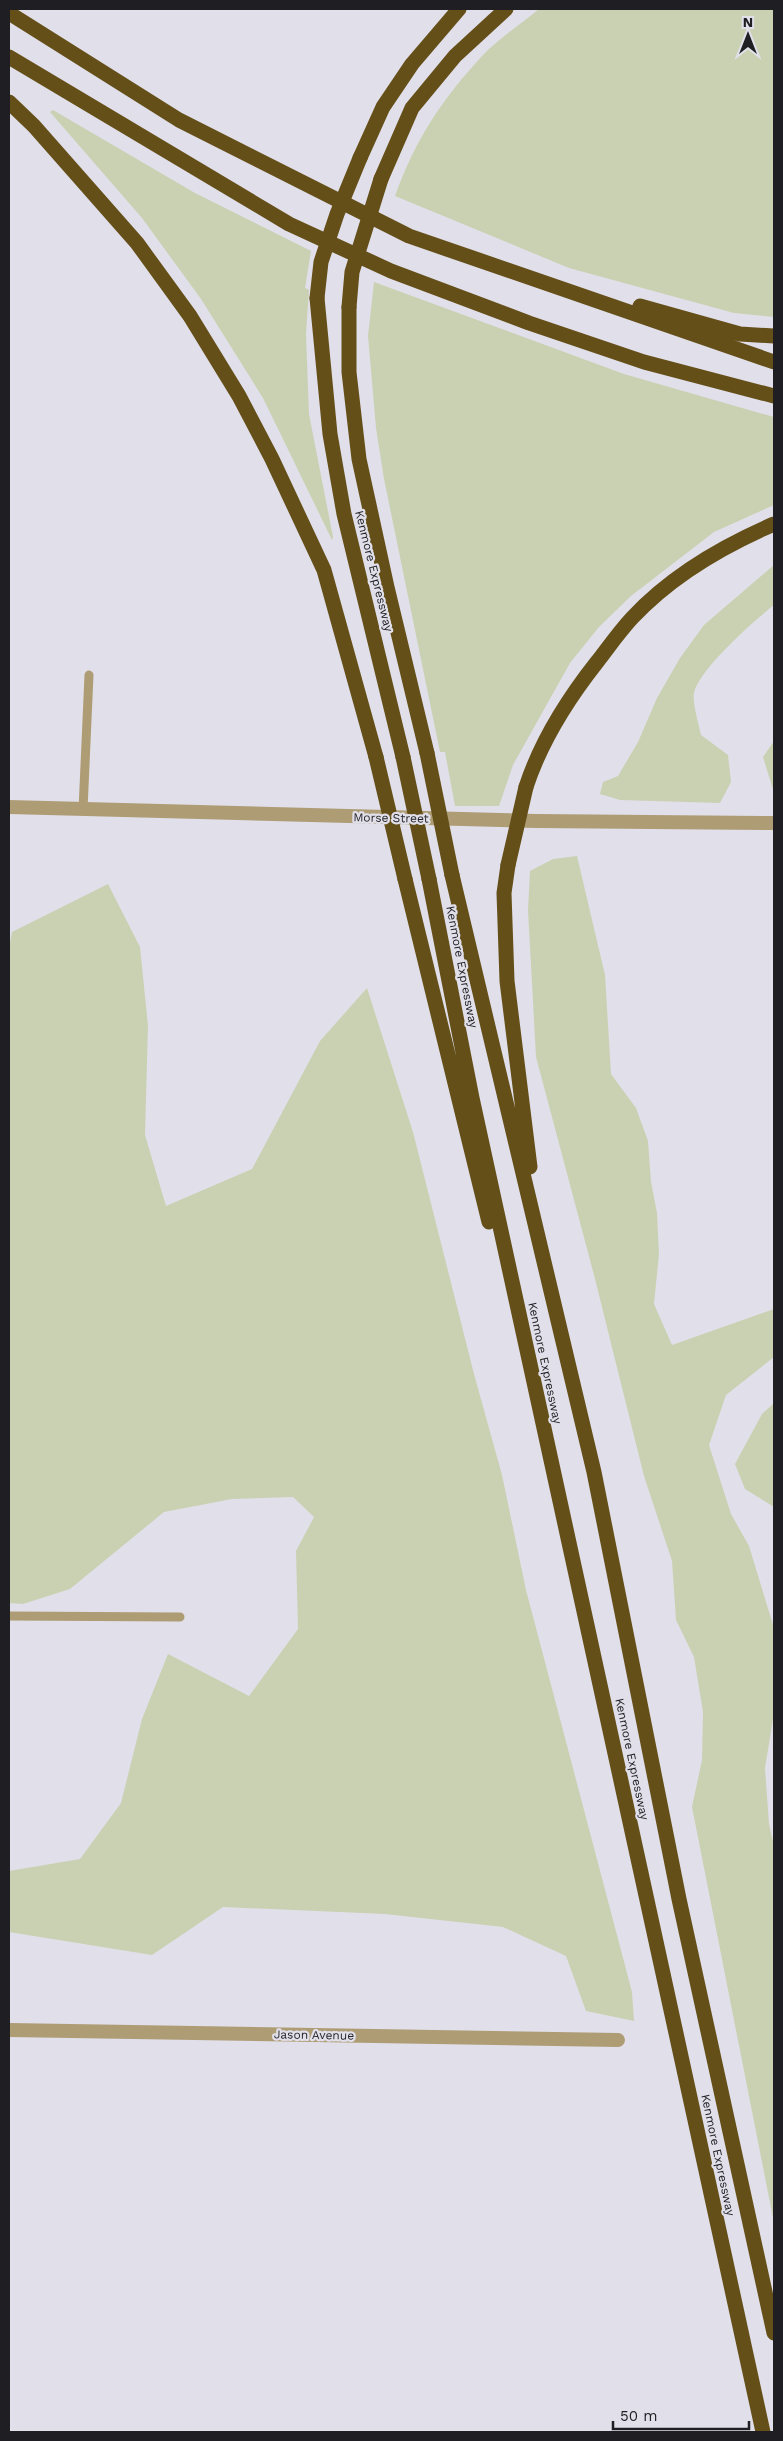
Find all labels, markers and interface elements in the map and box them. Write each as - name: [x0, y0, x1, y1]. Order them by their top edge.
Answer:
- north arrow: [723, 10, 773, 60]
- text: N: [743, 14, 753, 30]
- street label: Kenmore Expressway: [352, 509, 396, 634]
- street label: Morse Street: [353, 810, 429, 826]
- street label: Kenmore Expressway: [443, 905, 481, 1030]
- street label: Kenmore Expressway: [525, 1301, 565, 1426]
- street label: Kenmore Expressway: [612, 1697, 652, 1822]
- street label: Jason Avenue: [274, 2027, 354, 2043]
- street label: Kenmore Expressway: [698, 2093, 738, 2218]
- scale bar: [613, 2398, 749, 2430]
- text: 50 m: [620, 2407, 657, 2425]

